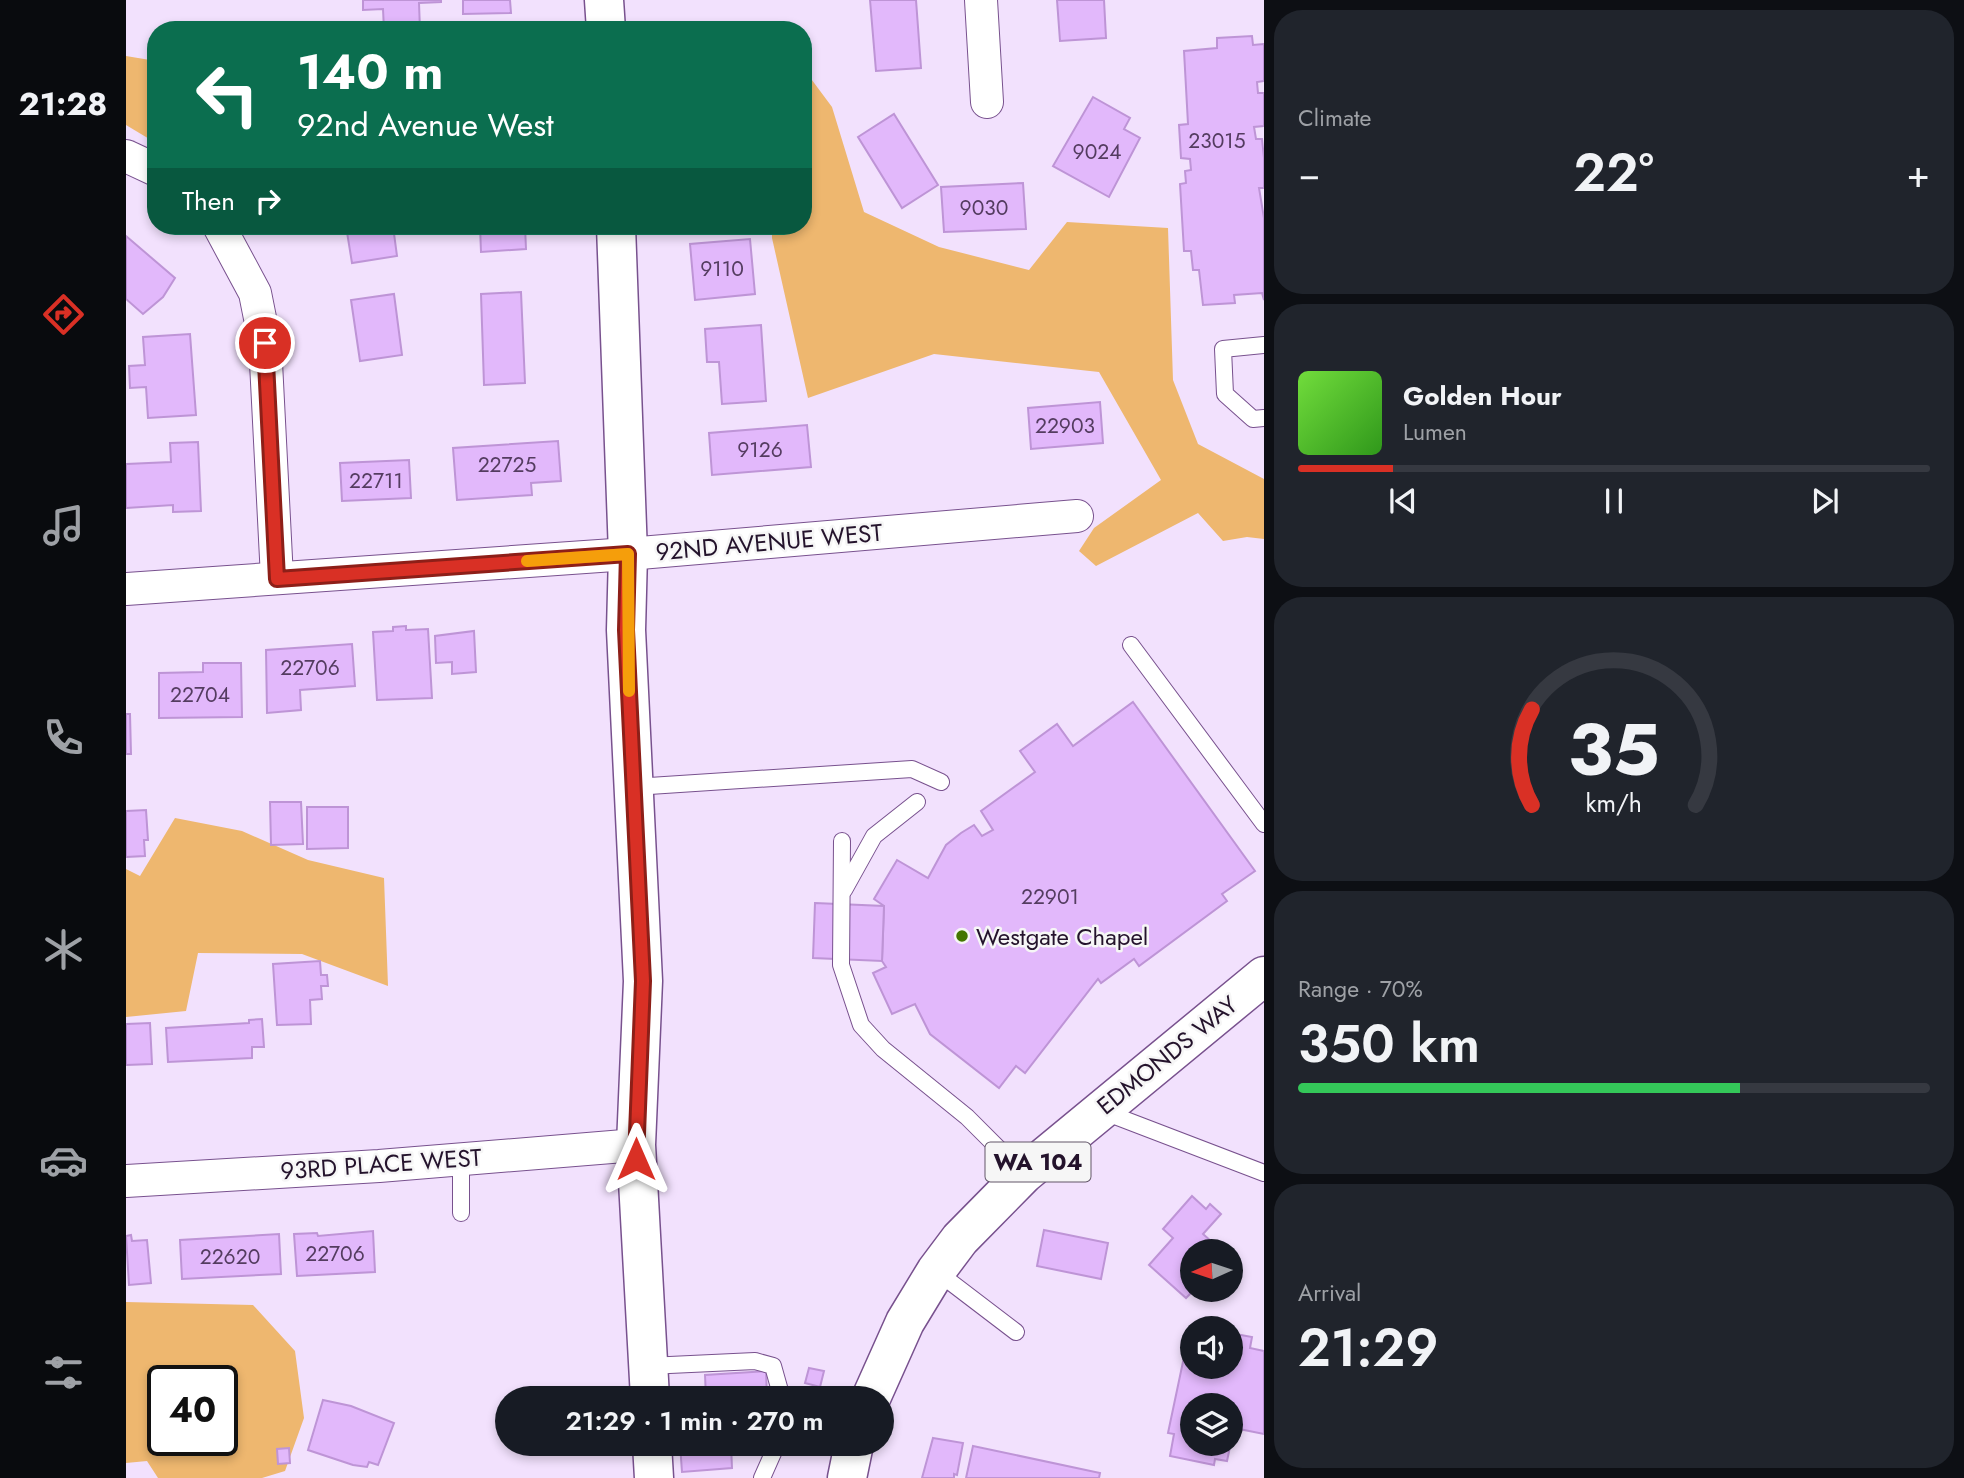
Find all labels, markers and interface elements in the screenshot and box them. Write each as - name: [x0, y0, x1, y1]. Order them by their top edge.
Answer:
- text: 140 m: [297, 37, 443, 107]
- icon: left: [182, 49, 273, 140]
- text: 21:28: [19, 81, 107, 127]
- text: Climate: [1298, 101, 1371, 135]
- text: 92nd Avenue West: [297, 102, 554, 148]
- house number: 23015: [1188, 126, 1246, 156]
- text: 22°: [1573, 135, 1654, 211]
- house number: 9024: [1073, 137, 1121, 167]
- text: −: [1298, 146, 1320, 201]
- text: +: [1907, 146, 1930, 201]
- text: Then: [182, 182, 235, 220]
- icon: right: [249, 182, 287, 220]
- house number: 9030: [960, 193, 1008, 223]
- house number: 9110: [700, 254, 744, 284]
- icon: directions: [39, 290, 88, 339]
- pin: [235, 313, 295, 373]
- icon: arrive: [246, 324, 284, 362]
- text: Golden Hour: [1403, 377, 1562, 415]
- house number: 22903: [1035, 411, 1095, 441]
- text: Lumen: [1403, 415, 1467, 449]
- house number: 9126: [737, 435, 783, 465]
- house number: 22725: [478, 450, 536, 480]
- house number: 22711: [349, 466, 403, 496]
- icon: previous: [1384, 482, 1422, 520]
- icon: pause: [1595, 482, 1633, 520]
- icon: next: [1806, 482, 1844, 520]
- icon: music: [39, 501, 88, 550]
- street label: 92ND AVENUE WEST: [654, 515, 884, 569]
- house number: 22706: [280, 653, 340, 683]
- house number: 22704: [170, 680, 230, 710]
- text: 35: [1568, 697, 1660, 802]
- icon: phone: [39, 713, 88, 762]
- text: km/h: [1586, 785, 1642, 821]
- house number: 22901: [1021, 882, 1079, 912]
- place label: Westgate Chapel: [976, 919, 1148, 954]
- icon: climate: [39, 925, 88, 974]
- marker: Westgate Chapel: [954, 928, 970, 944]
- text: Range · 70%: [1298, 972, 1423, 1006]
- street label: EDMONDS WAY: [1089, 987, 1245, 1123]
- text: 350 km: [1298, 1006, 1480, 1082]
- position arrow: [599, 1122, 673, 1196]
- icon: car: [39, 1136, 88, 1185]
- street label: 93RD PLACE WEST: [279, 1140, 483, 1188]
- road number: WA 104: [986, 1142, 1090, 1182]
- house number: 22706: [305, 1239, 365, 1269]
- north arrow: [1180, 1239, 1242, 1302]
- map controls: [1180, 1239, 1243, 1456]
- house number: 22620: [200, 1242, 260, 1272]
- text: Arrival: [1298, 1276, 1361, 1310]
- text: 21:29: [1298, 1310, 1439, 1386]
- button: sound: [1180, 1316, 1243, 1379]
- icon: filters: [39, 1348, 88, 1397]
- speed limit sign: 40: [147, 1365, 238, 1456]
- button: layers: [1180, 1393, 1243, 1456]
- text: 21:29 · 1 min · 270 m: [566, 1402, 823, 1440]

